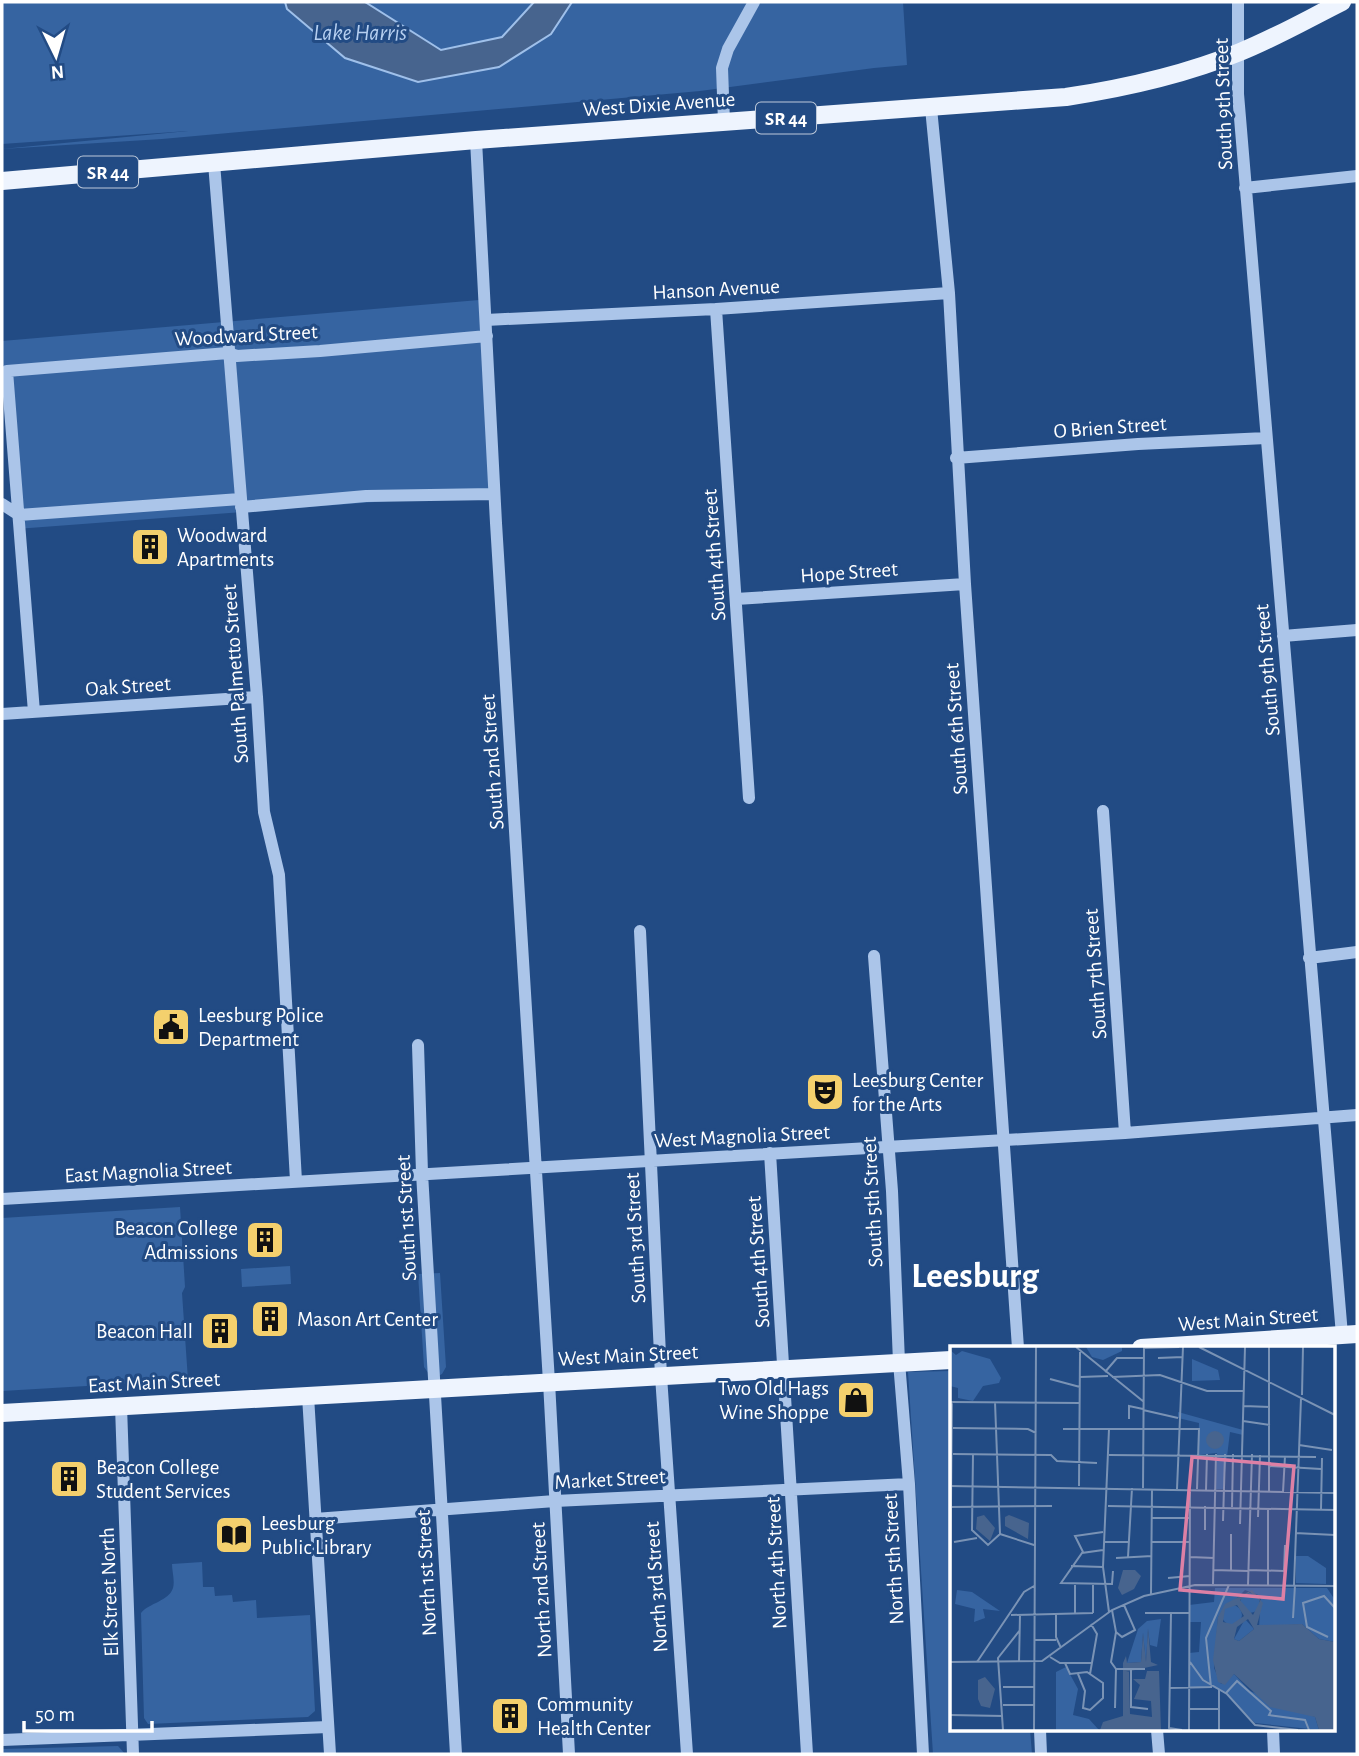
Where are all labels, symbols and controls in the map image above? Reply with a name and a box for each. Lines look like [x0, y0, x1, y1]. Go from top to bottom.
north arrow [21, 21, 91, 91]
water label: Lake Harris [313, 22, 407, 45]
street label: South 9th Street [1211, 37, 1236, 170]
text: N [50, 61, 65, 81]
street label: West Dixie Avenue [582, 89, 736, 120]
road number: SR 44 [756, 102, 816, 134]
road number: SR 44 [78, 156, 138, 188]
street label: Hanson Avenue [652, 276, 780, 303]
street label: Woodward Street [174, 321, 318, 350]
street label: O Brien Street [1053, 413, 1167, 442]
street label: South 4th Street [699, 488, 730, 622]
place label: Woodward Apartments [177, 525, 274, 570]
building icon: Woodward Apartments [129, 526, 171, 568]
street label: Hope Street [800, 559, 899, 586]
street label: South Palmetto Street [219, 583, 252, 764]
street label: South 9th Street [1251, 603, 1284, 737]
street label: South 6th Street [941, 662, 972, 796]
street label: Oak Street [85, 673, 172, 700]
street label: South 2nd Street [477, 693, 508, 830]
street label: South 7th Street [1080, 908, 1111, 1040]
place label: Leesburg Police Department [198, 1005, 324, 1050]
public building icon: Leesburg Police Department [150, 1006, 192, 1048]
place label: Leesburg Center for the Arts [852, 1070, 983, 1115]
theatre icon: Leesburg Center for the Arts [804, 1071, 846, 1113]
street label: West Magnolia Street [654, 1121, 831, 1152]
street label: South 5th Street [859, 1136, 886, 1268]
street label: South 1st Street [393, 1154, 420, 1282]
street label: East Magnolia Street [64, 1157, 233, 1186]
street label: South 3rd Street [622, 1172, 649, 1304]
street label: South 4th Street [743, 1195, 774, 1329]
place label: Beacon College Admissions [115, 1218, 238, 1263]
building icon: Beacon College Admissions [244, 1219, 286, 1261]
district label: Leesburg [911, 1259, 1039, 1294]
building icon: Mason Art Center [249, 1298, 291, 1340]
street label: West Main Street [1177, 1304, 1319, 1335]
place label: Mason Art Center [297, 1309, 438, 1330]
building icon: Beacon Hall [199, 1310, 241, 1352]
place label: Beacon Hall [96, 1321, 193, 1342]
street label: West Main Street [557, 1341, 699, 1370]
inset map [950, 1346, 1334, 1732]
street label: East Main Street [87, 1369, 221, 1396]
place label: Two Old Hags Wine Shoppe [718, 1378, 829, 1423]
shop icon: Two Old Hags Wine Shoppe [835, 1379, 877, 1421]
place label: Beacon College Student Services [96, 1457, 231, 1502]
building icon: Beacon College Student Services [48, 1458, 90, 1500]
street label: Market Street [554, 1466, 666, 1493]
street label: North 5th Street [880, 1493, 907, 1625]
street label: North 4th Street [763, 1496, 790, 1630]
street label: North 1st Street [413, 1509, 440, 1637]
place label: Leesburg Public Library [261, 1513, 371, 1558]
library icon: Leesburg Public Library [213, 1514, 255, 1556]
street label: North 2nd Street [527, 1521, 556, 1658]
street label: North 3rd Street [641, 1521, 672, 1653]
street label: Elk Street North [97, 1527, 122, 1657]
scale bar [24, 1690, 152, 1734]
place label: Community Health Center [537, 1694, 651, 1739]
building icon: Community Health Center [489, 1695, 531, 1737]
text: 50 m [35, 1704, 75, 1725]

